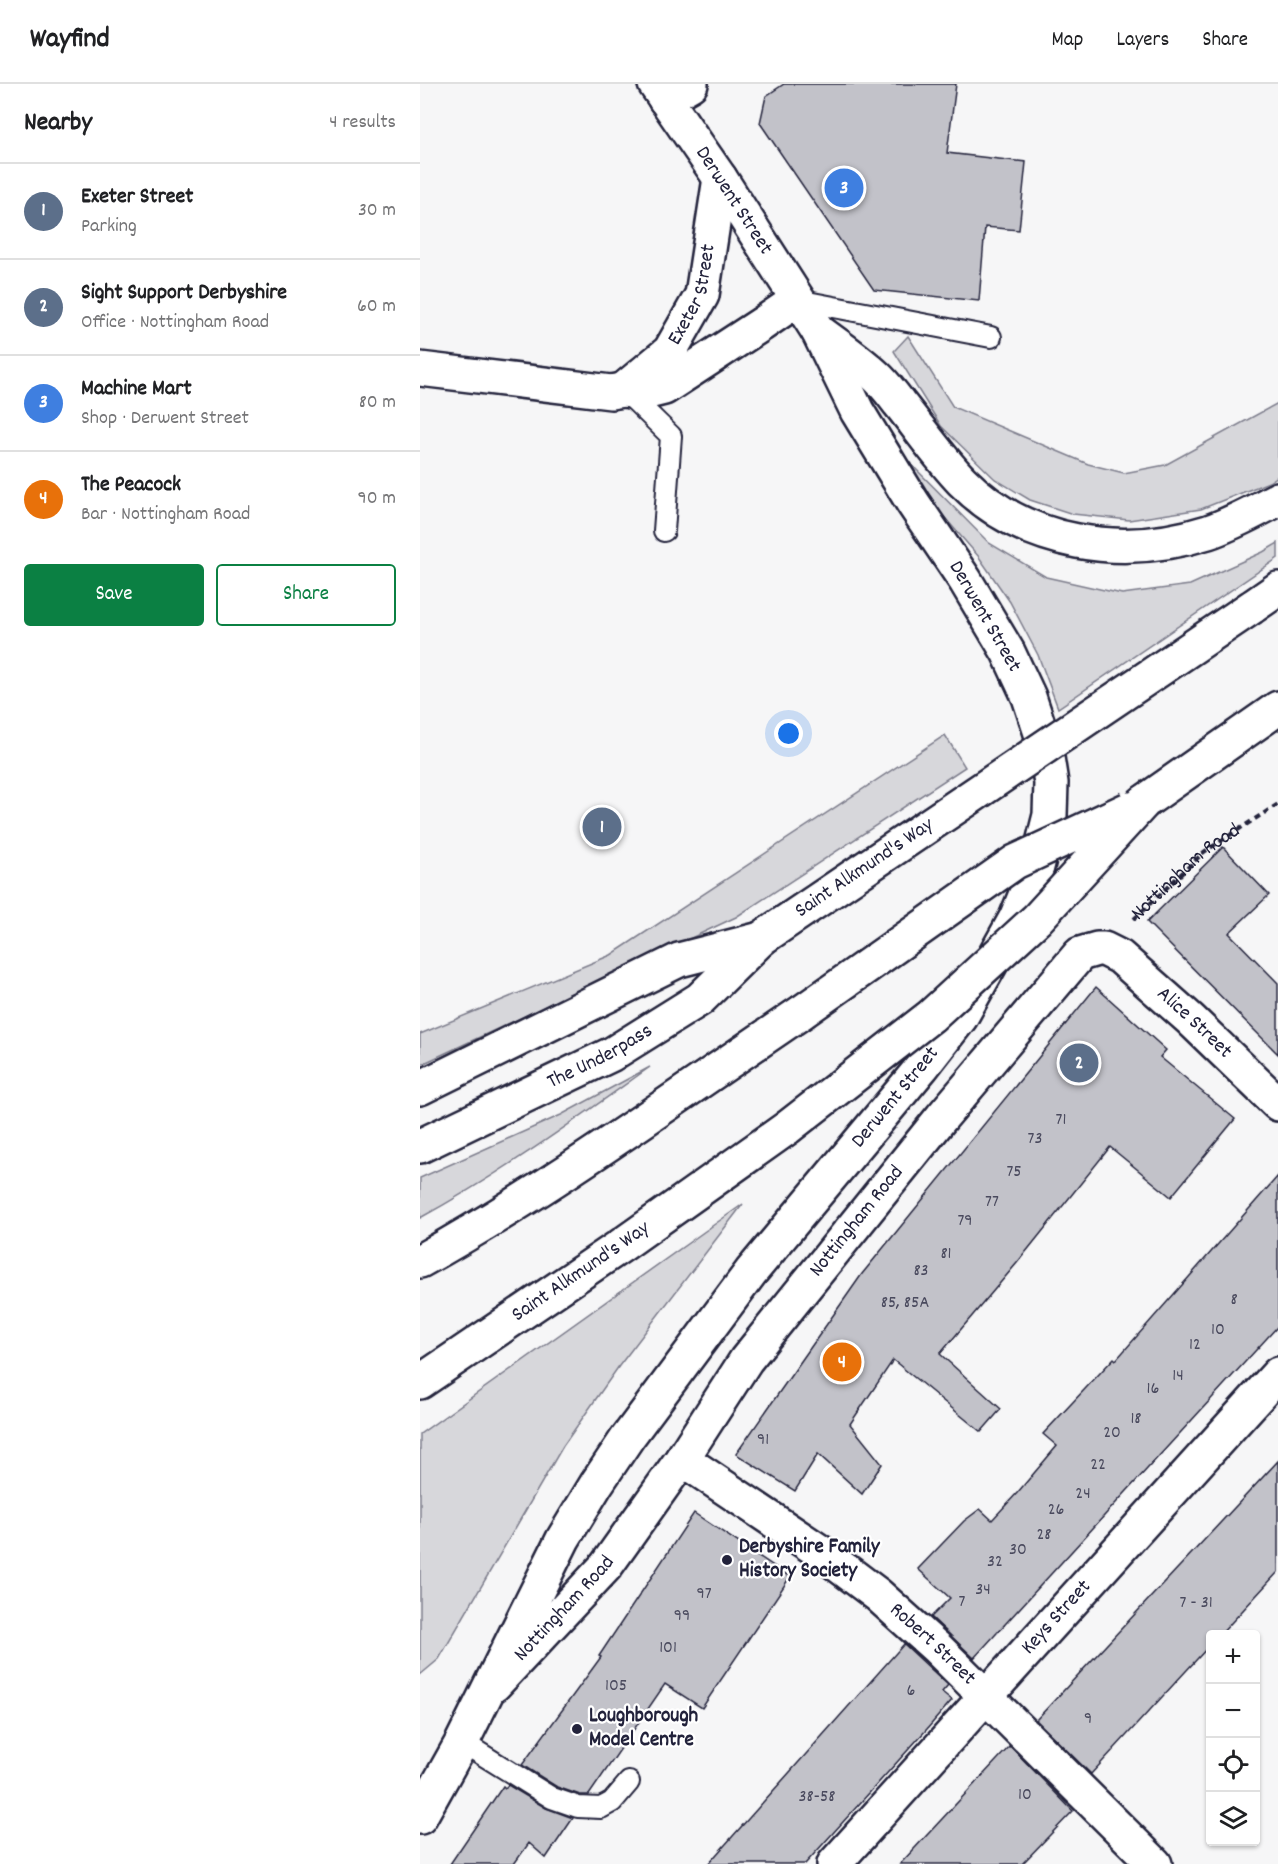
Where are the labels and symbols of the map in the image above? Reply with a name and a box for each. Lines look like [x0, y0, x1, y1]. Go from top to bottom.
street label: Derwent Street [687, 141, 779, 261]
pin: 3 [824, 166, 864, 210]
street label: Exeter Street [661, 242, 725, 351]
street label: Derwent Street [940, 556, 1028, 678]
your location [774, 719, 803, 748]
pin: 1 [582, 804, 621, 850]
street label: Saint Alkmund's Way [789, 811, 941, 926]
street label: Nottingham Road [1125, 817, 1247, 928]
street label: Alice Street [1149, 980, 1238, 1066]
street label: The Underpass [542, 1017, 659, 1098]
pin: 2 [1060, 1040, 1098, 1086]
street label: Derwent Street [845, 1041, 947, 1155]
house number: 71 [1056, 1108, 1066, 1133]
house number: 73 [1028, 1127, 1042, 1152]
street label: Nottingham Road [803, 1160, 912, 1284]
house number: 75 [1006, 1160, 1022, 1185]
house number: 77 [985, 1190, 999, 1215]
house number: 79 [957, 1209, 973, 1234]
street label: Saint Alkmund's Way [506, 1214, 657, 1330]
house number: 81 [940, 1242, 952, 1267]
house number: 83 [913, 1259, 929, 1284]
house number: 8 [1230, 1288, 1238, 1313]
house number: 85, 85A [881, 1291, 929, 1316]
house number: 10 [1211, 1318, 1225, 1343]
house number: 12 [1189, 1333, 1201, 1358]
pin: 4 [822, 1340, 862, 1384]
house number: 14 [1172, 1364, 1184, 1389]
house number: 16 [1147, 1377, 1159, 1402]
house number: 18 [1130, 1407, 1142, 1432]
house number: 20 [1103, 1421, 1121, 1446]
house number: 91 [757, 1428, 769, 1453]
house number: 22 [1090, 1453, 1106, 1478]
house number: 24 [1075, 1482, 1091, 1507]
house number: 26 [1048, 1498, 1064, 1523]
house number: 28 [1036, 1523, 1052, 1548]
place label: Derbyshire Family History Society [739, 1533, 881, 1587]
house number: 30 [1009, 1538, 1027, 1563]
street label: Nottingham Road [508, 1550, 623, 1669]
house number: 32 [987, 1550, 1003, 1575]
marker: Derbyshire Family History Society [720, 1553, 734, 1567]
street label: Keys Street [1015, 1574, 1099, 1662]
house number: 34 [975, 1578, 991, 1603]
house number: 97 [696, 1582, 712, 1607]
house number: 7 [959, 1590, 966, 1615]
house number: 7 - 31 [1179, 1591, 1213, 1616]
street label: Robert Street [882, 1596, 982, 1693]
house number: 99 [674, 1604, 690, 1629]
house number: 101 [659, 1636, 677, 1661]
house number: 105 [605, 1674, 627, 1699]
house number: 6 [907, 1679, 915, 1704]
place label: Loughborough Model Centre [589, 1702, 699, 1756]
house number: 9 [1084, 1707, 1092, 1732]
marker: Loughborough Model Centre [570, 1722, 584, 1736]
house number: 10 [1018, 1783, 1032, 1808]
house number: 38-58 [799, 1785, 835, 1810]

